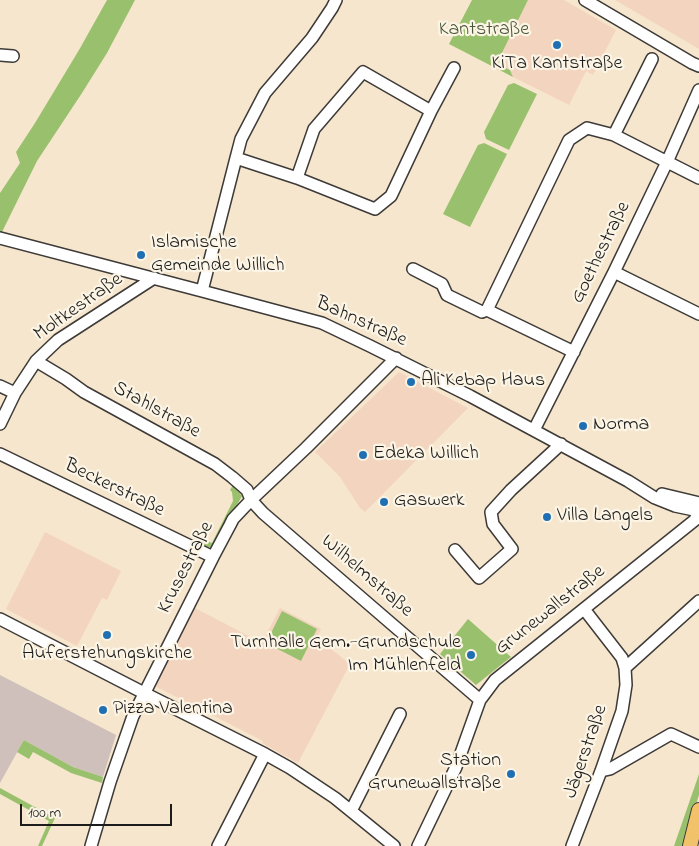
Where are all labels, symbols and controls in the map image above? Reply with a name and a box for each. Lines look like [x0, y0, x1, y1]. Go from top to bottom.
park label: Kantstraße [439, 19, 529, 43]
marker: KiTa Kantstraße [551, 39, 563, 51]
place label: KiTa Kantstraße [492, 53, 622, 77]
street label: Goethestraße [567, 198, 637, 308]
place label: Islamische Gemeinde Willich [151, 232, 284, 279]
marker: Islamische Gemeinde Willich [135, 249, 147, 261]
street label: Moltkestraße [30, 269, 128, 347]
street label: Bahnstraße [312, 292, 410, 354]
place label: Ali Kebap Haus [421, 370, 545, 394]
marker: Ali Kebap Haus [405, 376, 417, 388]
street label: Stahlstraße [108, 377, 204, 445]
place label: Norma [593, 414, 649, 438]
marker: Norma [577, 420, 589, 432]
place label: Edeka Willich [373, 443, 479, 467]
marker: Edeka Willich [357, 449, 369, 461]
street label: Beckerstraße [60, 454, 168, 524]
place label: Gaswerk [394, 490, 465, 514]
marker: Gaswerk [378, 496, 390, 508]
place label: Villa Langels [557, 505, 653, 529]
marker: Villa Langels [541, 511, 553, 523]
street label: Krusestraße [154, 518, 220, 618]
street label: Wilhelmstraße [315, 531, 417, 623]
street label: Grunewallstraße [491, 561, 611, 661]
marker: Auferstehungskirche [101, 629, 113, 641]
place label: Turnhalle Gem.-Grundschule Im Mühlenfeld [230, 632, 461, 679]
place label: Auferstehungskirche [22, 643, 192, 667]
marker: Turnhalle Gem.-Grundschule Im Mühlenfeld [465, 649, 477, 661]
place label: Pizza Valentina [113, 698, 233, 722]
street label: Jägerstraße [560, 702, 614, 802]
marker: Pizza Valentina [97, 704, 109, 716]
place label: Station Grunewallstraße [368, 750, 501, 797]
marker: Station Grunewallstraße [505, 768, 517, 780]
scale bar [22, 794, 175, 826]
text: 100 m [28, 802, 61, 824]

